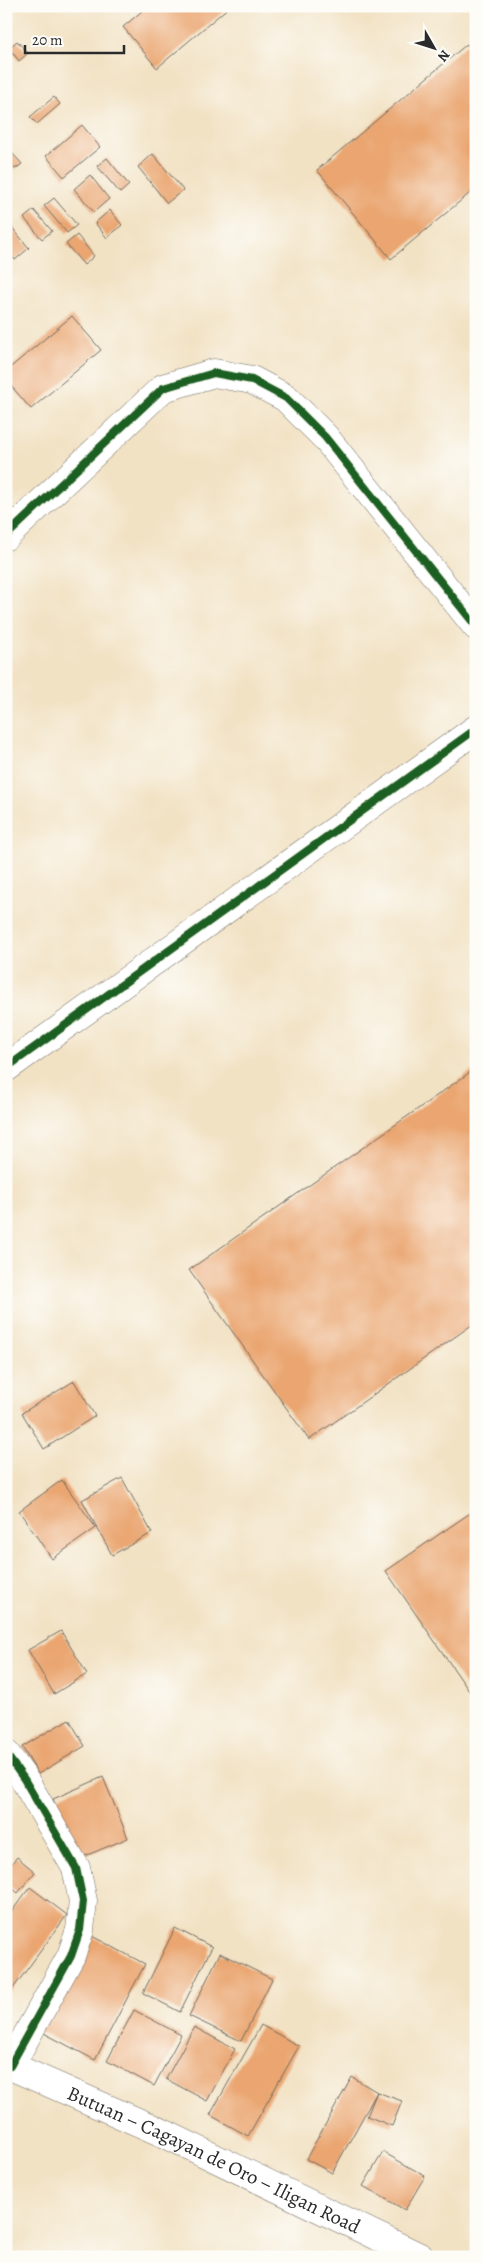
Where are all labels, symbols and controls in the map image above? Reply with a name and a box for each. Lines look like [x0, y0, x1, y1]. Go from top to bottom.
scale bar [25, 22, 124, 54]
north arrow [410, 22, 460, 72]
text: 20 m [32, 30, 63, 50]
text: N [433, 46, 454, 66]
street label: Butuan – Cagayan de Oro – Iligan Road [63, 2079, 365, 2240]

